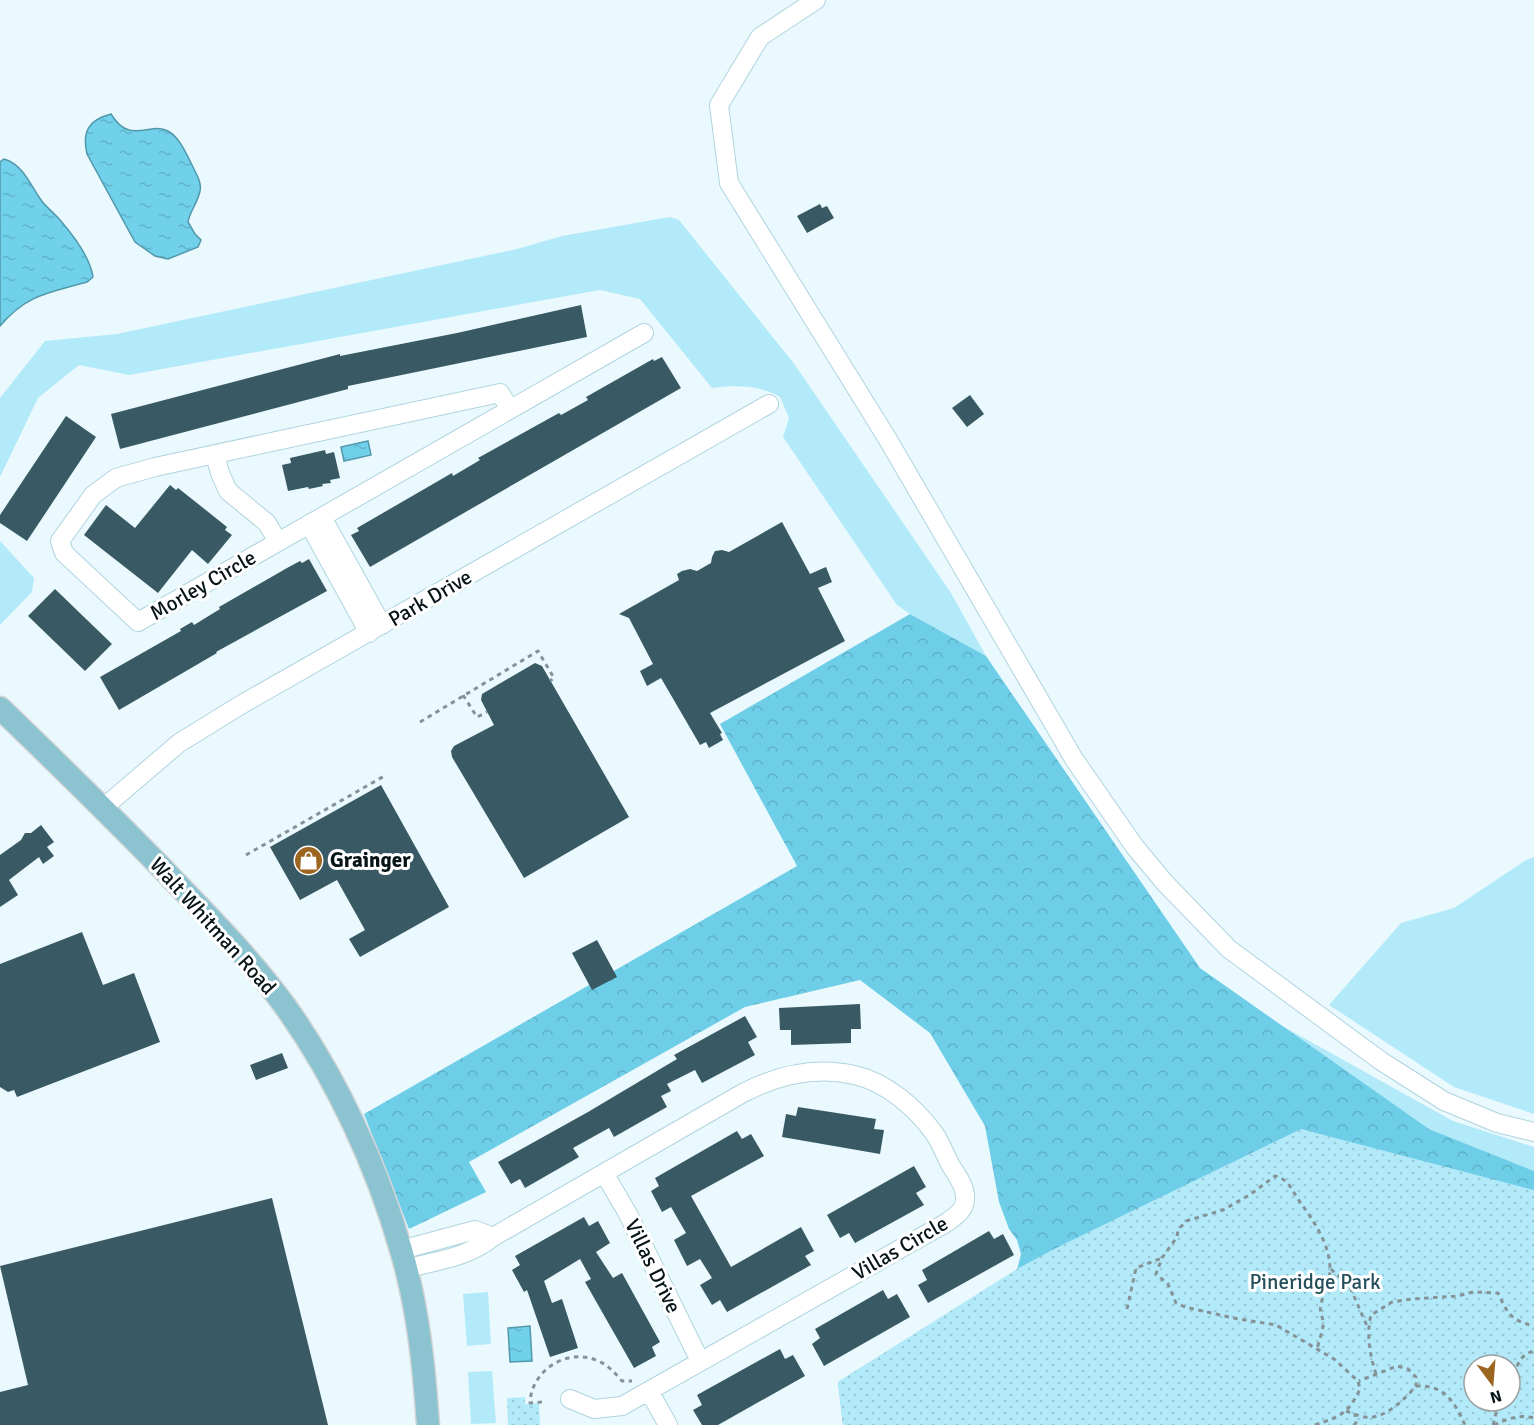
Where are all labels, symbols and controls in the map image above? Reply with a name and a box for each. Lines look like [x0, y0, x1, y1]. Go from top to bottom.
street label: Morley Circle [145, 544, 261, 626]
street label: Park Drive [384, 564, 476, 632]
shop icon: Grainger [293, 844, 325, 876]
place label: Grainger [330, 847, 411, 873]
street label: Walt Whitman Road [144, 852, 282, 1000]
street label: Villas Circle [847, 1210, 953, 1286]
street label: Villas Drive [619, 1215, 687, 1317]
park label: Pineridge Park [1249, 1269, 1381, 1295]
north arrow [1462, 1353, 1522, 1413]
text: N [1488, 1385, 1504, 1408]

